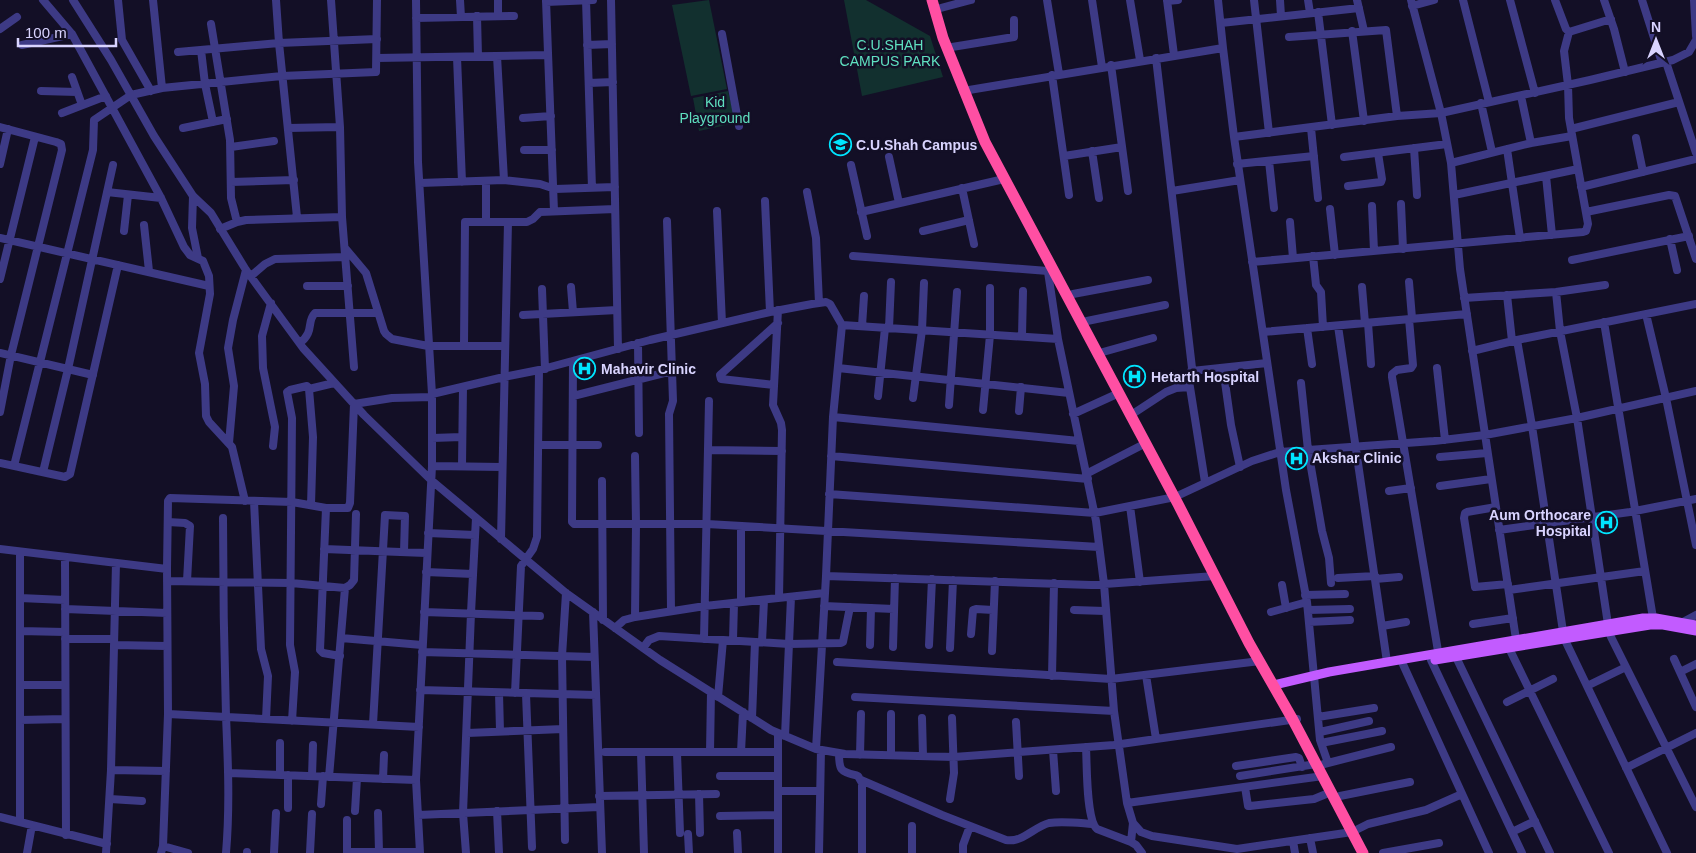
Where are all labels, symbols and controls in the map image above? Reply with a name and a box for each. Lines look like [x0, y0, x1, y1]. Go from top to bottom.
scale bar [18, 15, 115, 47]
north arrow [1631, 15, 1681, 65]
text: N [1651, 19, 1661, 35]
text: 100 m [25, 24, 67, 41]
park label: C.U.SHAH CAMPUS PARK [840, 37, 941, 69]
park label: Kid Playground [680, 94, 750, 126]
school or university icon: C.U.Shah Campus [828, 133, 852, 157]
place label: C.U.Shah Campus [856, 137, 978, 153]
hospital icon: Mahavir Clinic [573, 357, 597, 381]
place label: Mahavir Clinic [601, 361, 696, 377]
hospital icon: Hetarth Hospital [1123, 365, 1147, 389]
place label: Hetarth Hospital [1151, 369, 1259, 385]
hospital icon: Akshar Clinic [1284, 446, 1308, 470]
place label: Akshar Clinic [1312, 450, 1402, 466]
place label: Aum Orthocare Hospital [1489, 507, 1591, 539]
hospital icon: Aum Orthocare Hospital [1595, 511, 1619, 535]

